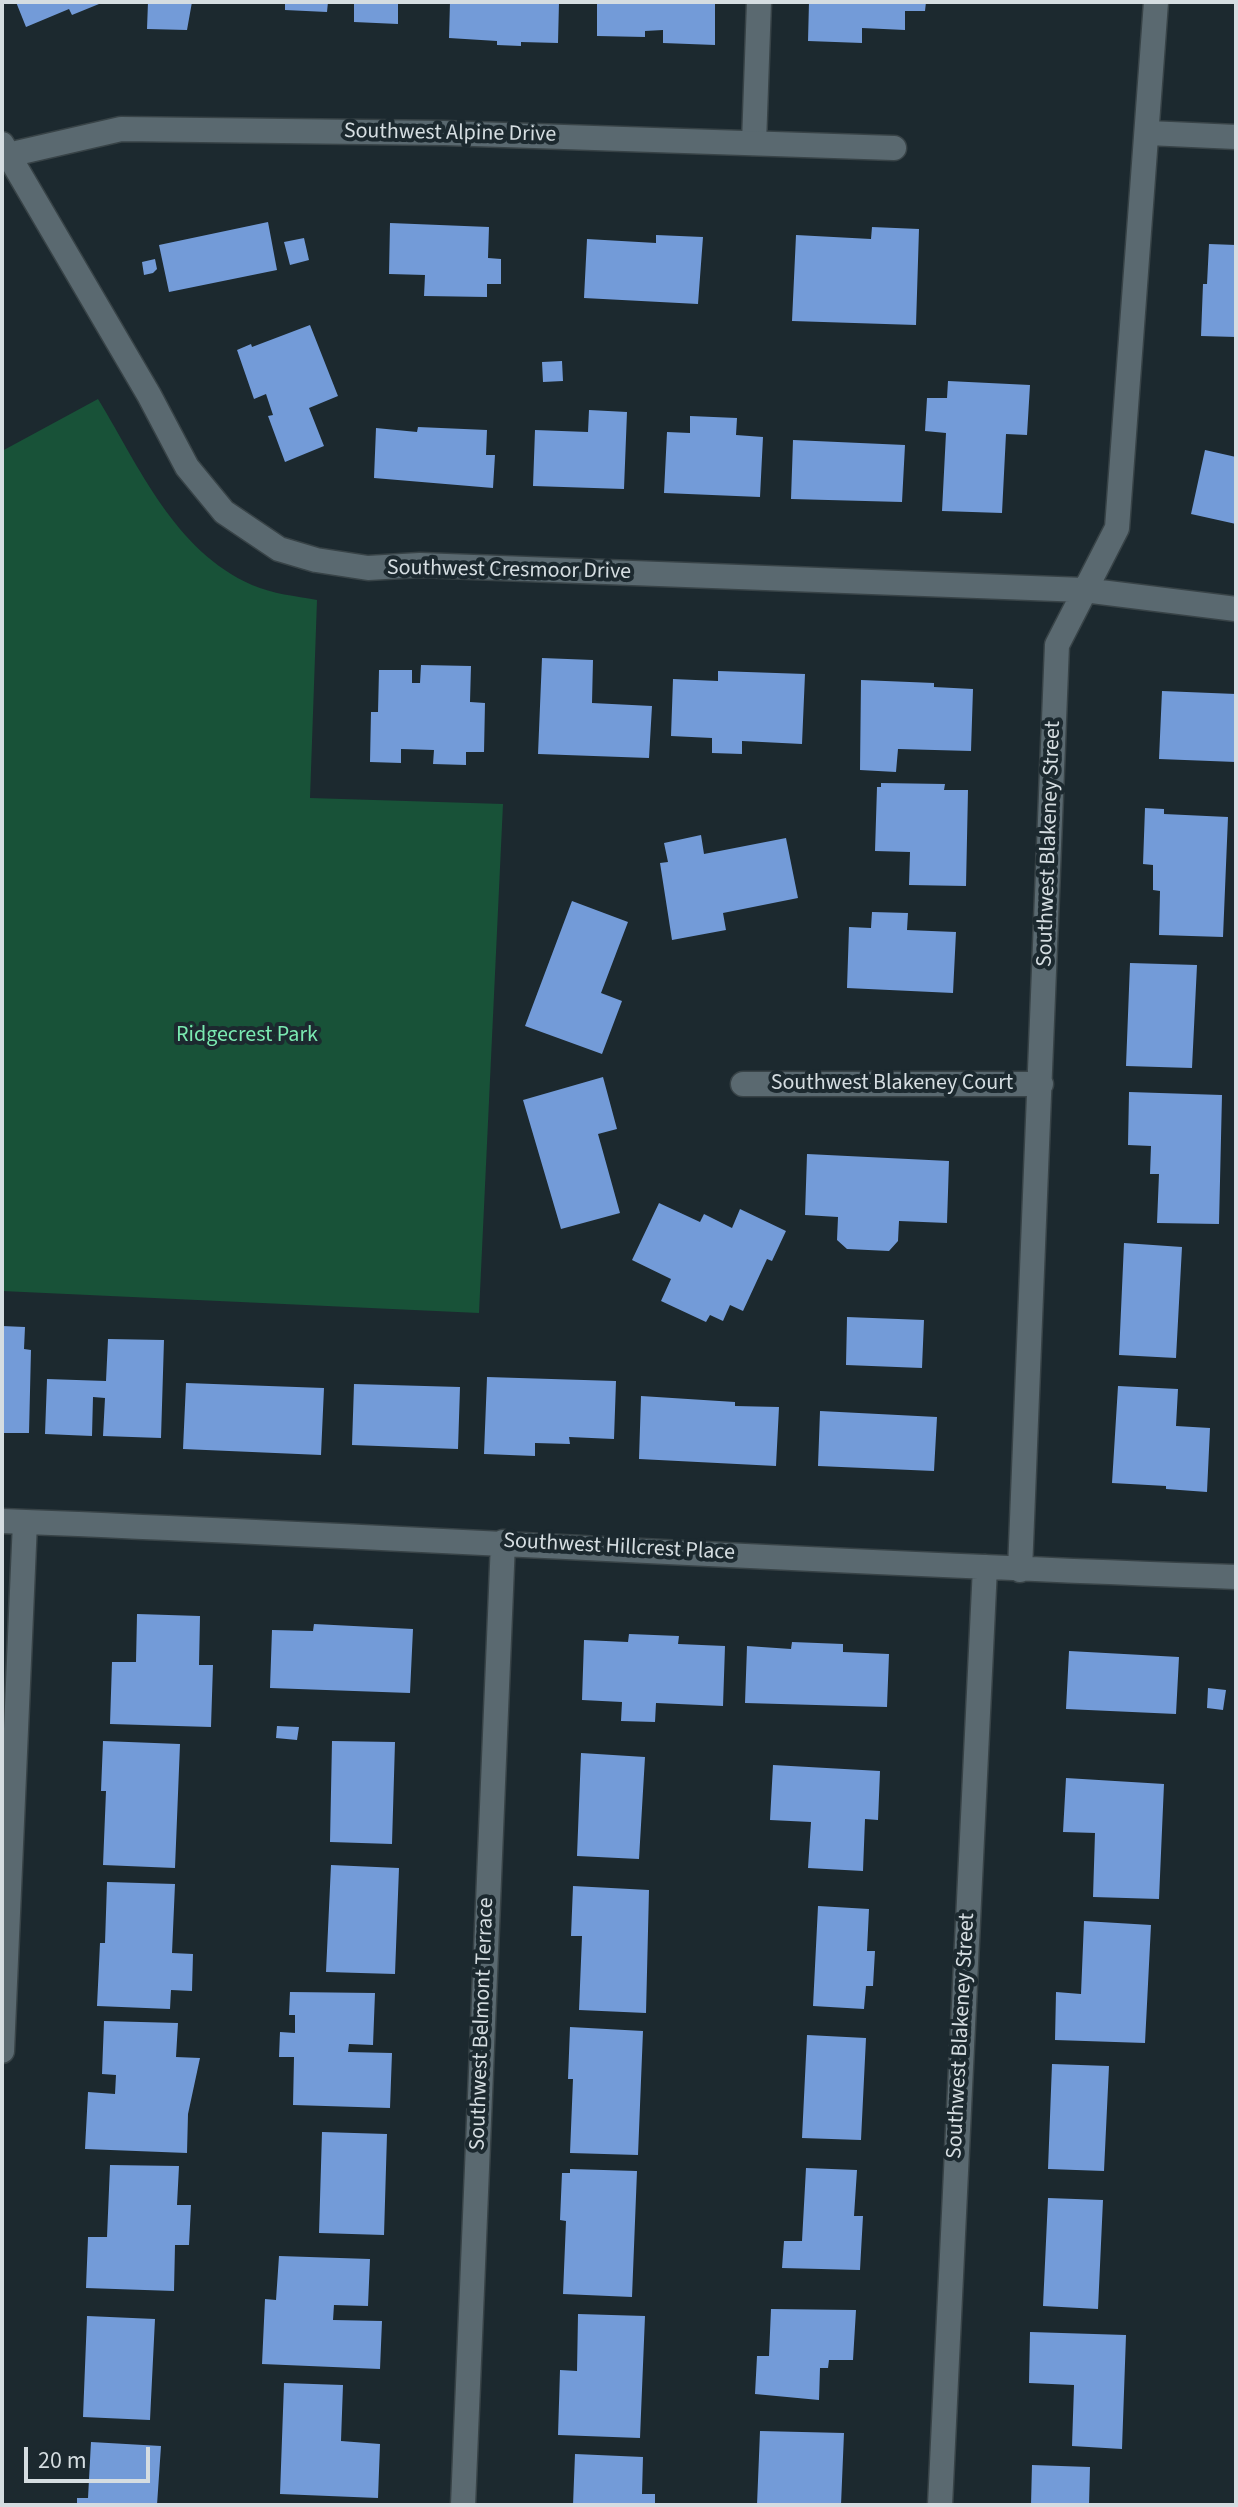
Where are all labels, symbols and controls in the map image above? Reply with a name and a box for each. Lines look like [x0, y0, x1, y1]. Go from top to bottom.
street label: Southwest Alpine Drive [344, 119, 556, 149]
street label: Southwest Cresmoor Drive [387, 556, 631, 586]
street label: Southwest Blakeney Street [1033, 721, 1067, 967]
park label: Ridgecrest Park [176, 1023, 318, 1049]
street label: Southwest Blakeney Court [771, 1071, 1013, 1097]
street label: Southwest Hillcrest Place [503, 1529, 735, 1567]
street label: Southwest Belmont Terrace [465, 1897, 501, 2151]
street label: Southwest Blakeney Street [942, 1912, 982, 2160]
scale bar [28, 2431, 154, 2481]
text: 20 m [38, 2443, 87, 2478]

